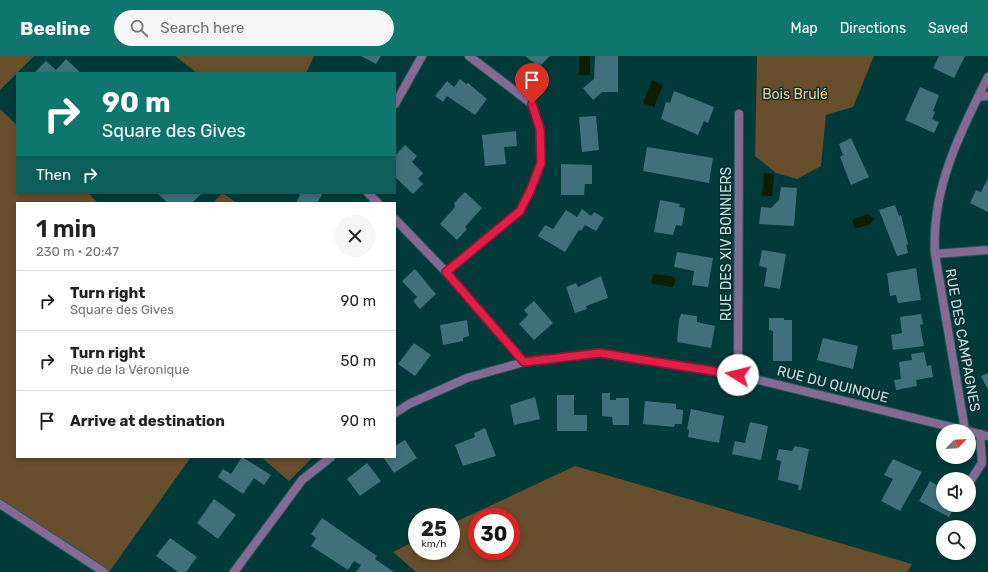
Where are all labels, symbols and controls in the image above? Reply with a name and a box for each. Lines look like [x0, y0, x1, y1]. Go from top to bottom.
search box [114, 10, 394, 46]
text: Beeline [20, 17, 90, 40]
icon: search [128, 17, 150, 39]
text: Search here [160, 19, 244, 37]
text: Map [791, 20, 818, 37]
text: Directions [840, 20, 906, 37]
text: Saved [928, 20, 968, 37]
pin [515, 63, 549, 104]
icon: arrive [521, 69, 543, 91]
text: 90 m [102, 86, 171, 119]
park label: Bois Brulé [762, 86, 828, 103]
icon: right [36, 88, 88, 140]
text: Square des Gives [102, 120, 246, 142]
icon: right [79, 164, 101, 186]
text: Then [36, 166, 71, 184]
street label: RUE DES XIV BONNIERS [718, 166, 735, 321]
text: 1 min [36, 215, 96, 243]
button: close [334, 215, 376, 257]
text: 230 m · 20:47 [36, 244, 119, 259]
street label: RUE DES CAMPAGNES [942, 267, 984, 413]
text: Turn right [70, 284, 145, 302]
icon: right [36, 290, 58, 312]
text: 90 m [341, 292, 376, 310]
text: Square des Gives [70, 302, 174, 317]
text: Turn right [70, 344, 145, 362]
icon: right [36, 350, 58, 372]
text: 50 m [341, 352, 376, 370]
position arrow [717, 354, 759, 396]
text: Rue de la Véronique [70, 362, 189, 377]
street label: RUE DU QUINQUE [775, 362, 890, 407]
icon: arrive [36, 410, 58, 432]
text: Arrive at destination [70, 412, 225, 430]
text: 90 m [341, 412, 376, 430]
north arrow [936, 424, 976, 464]
map controls [936, 424, 976, 560]
button: sound [936, 472, 976, 512]
speed limit sign: 30 [468, 508, 520, 560]
text: 25 [421, 517, 447, 541]
button: search [936, 520, 976, 560]
text: km/h [422, 538, 446, 550]

